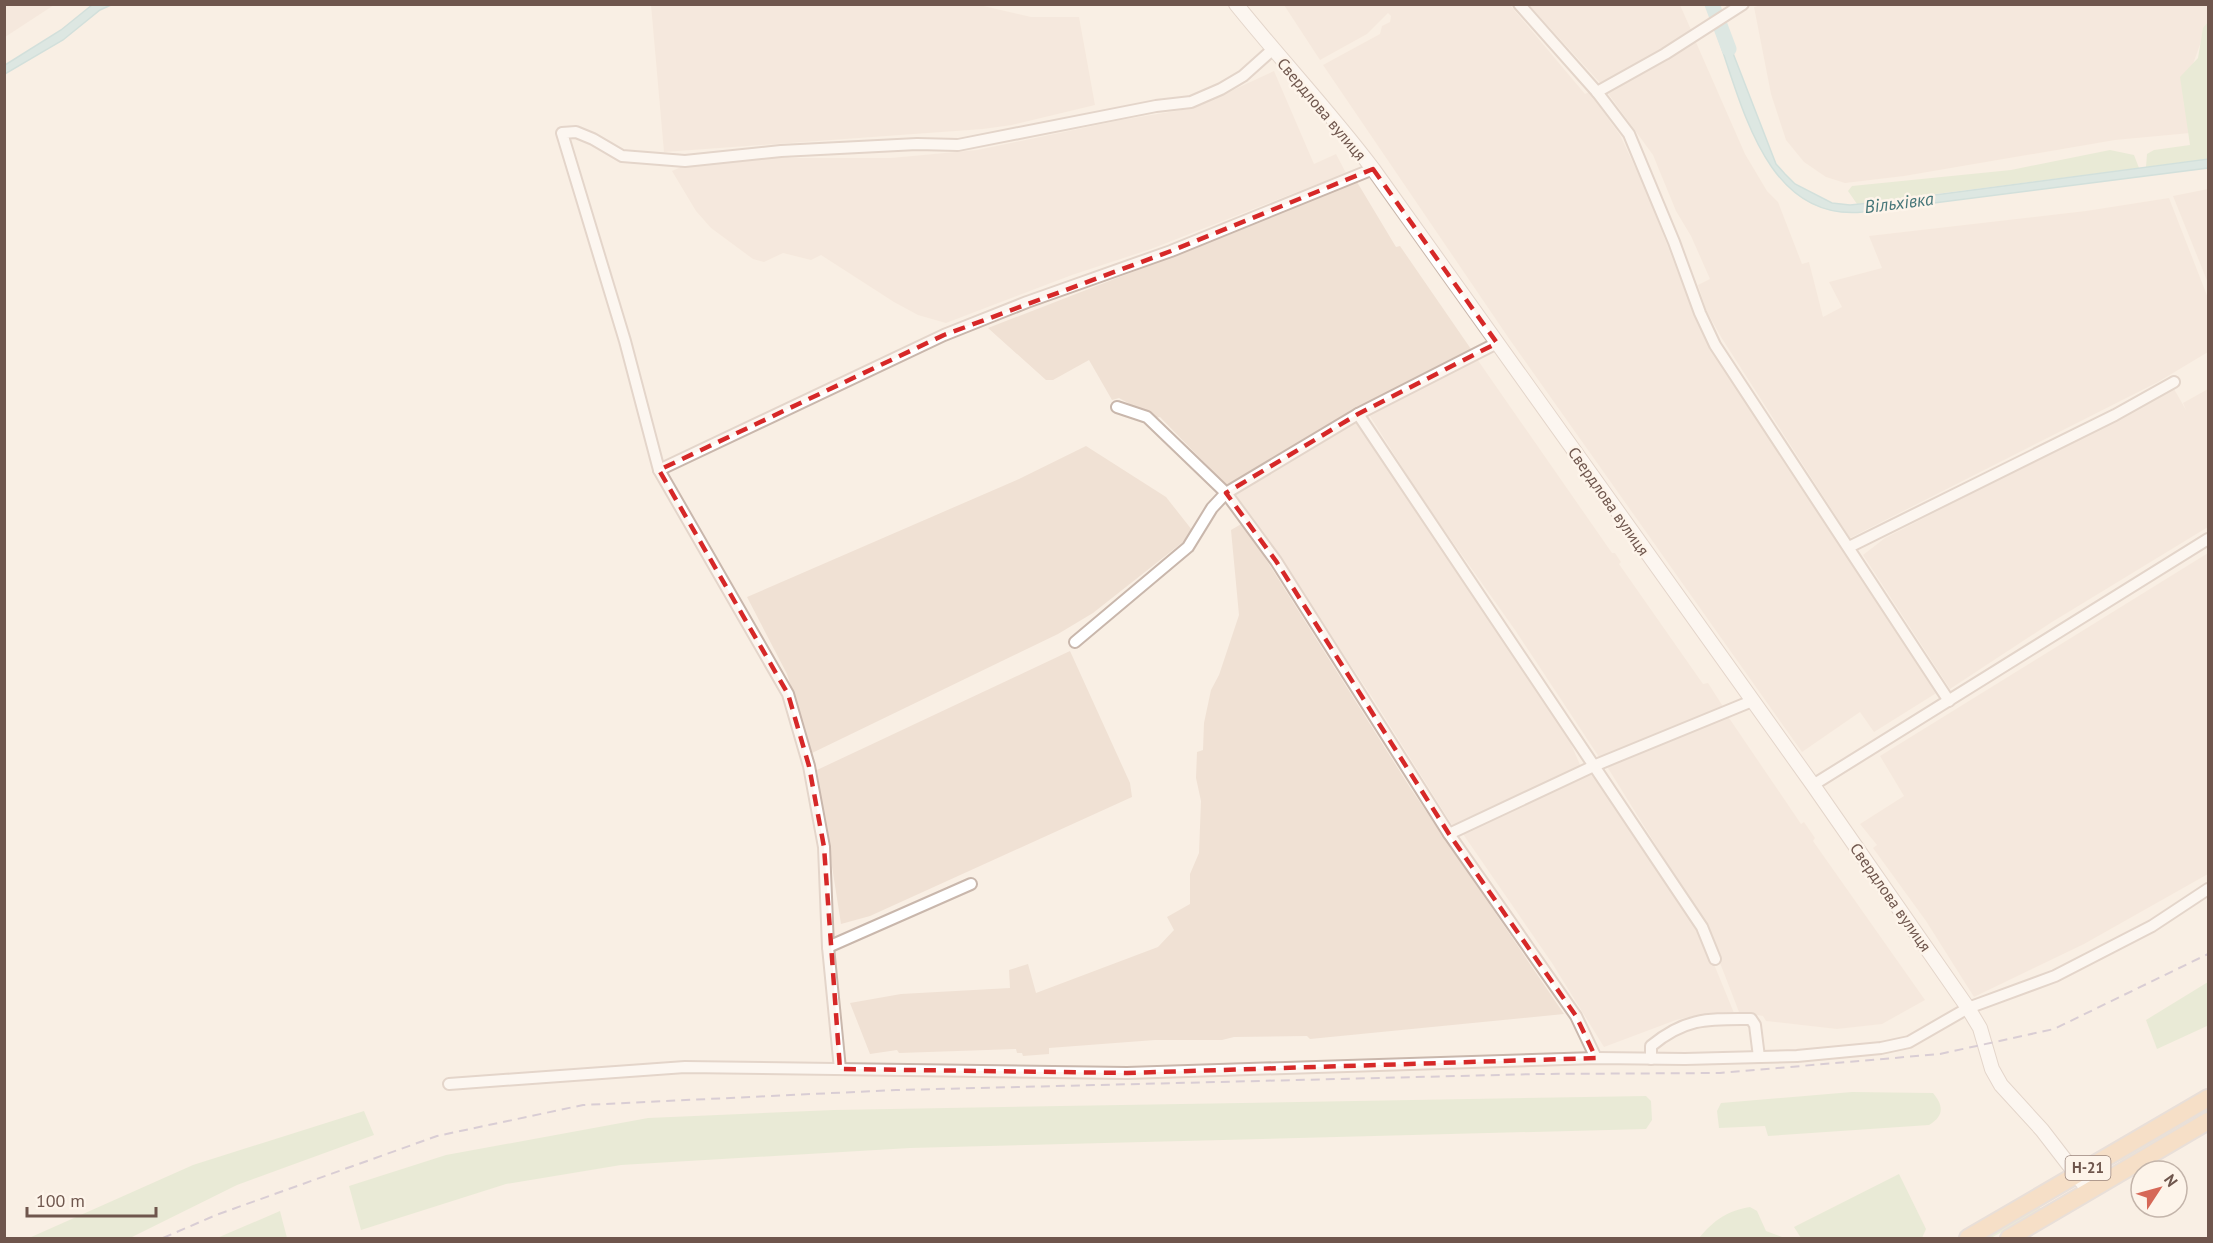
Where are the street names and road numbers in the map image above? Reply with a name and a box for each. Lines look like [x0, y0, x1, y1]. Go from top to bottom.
street label: Свердлова вулиця [1273, 53, 1371, 165]
street label: Свердлова вулиця [1564, 443, 1654, 559]
street label: Свердлова вулиця [1846, 839, 1936, 955]
road number: Н-21 [2066, 1156, 2110, 1180]

